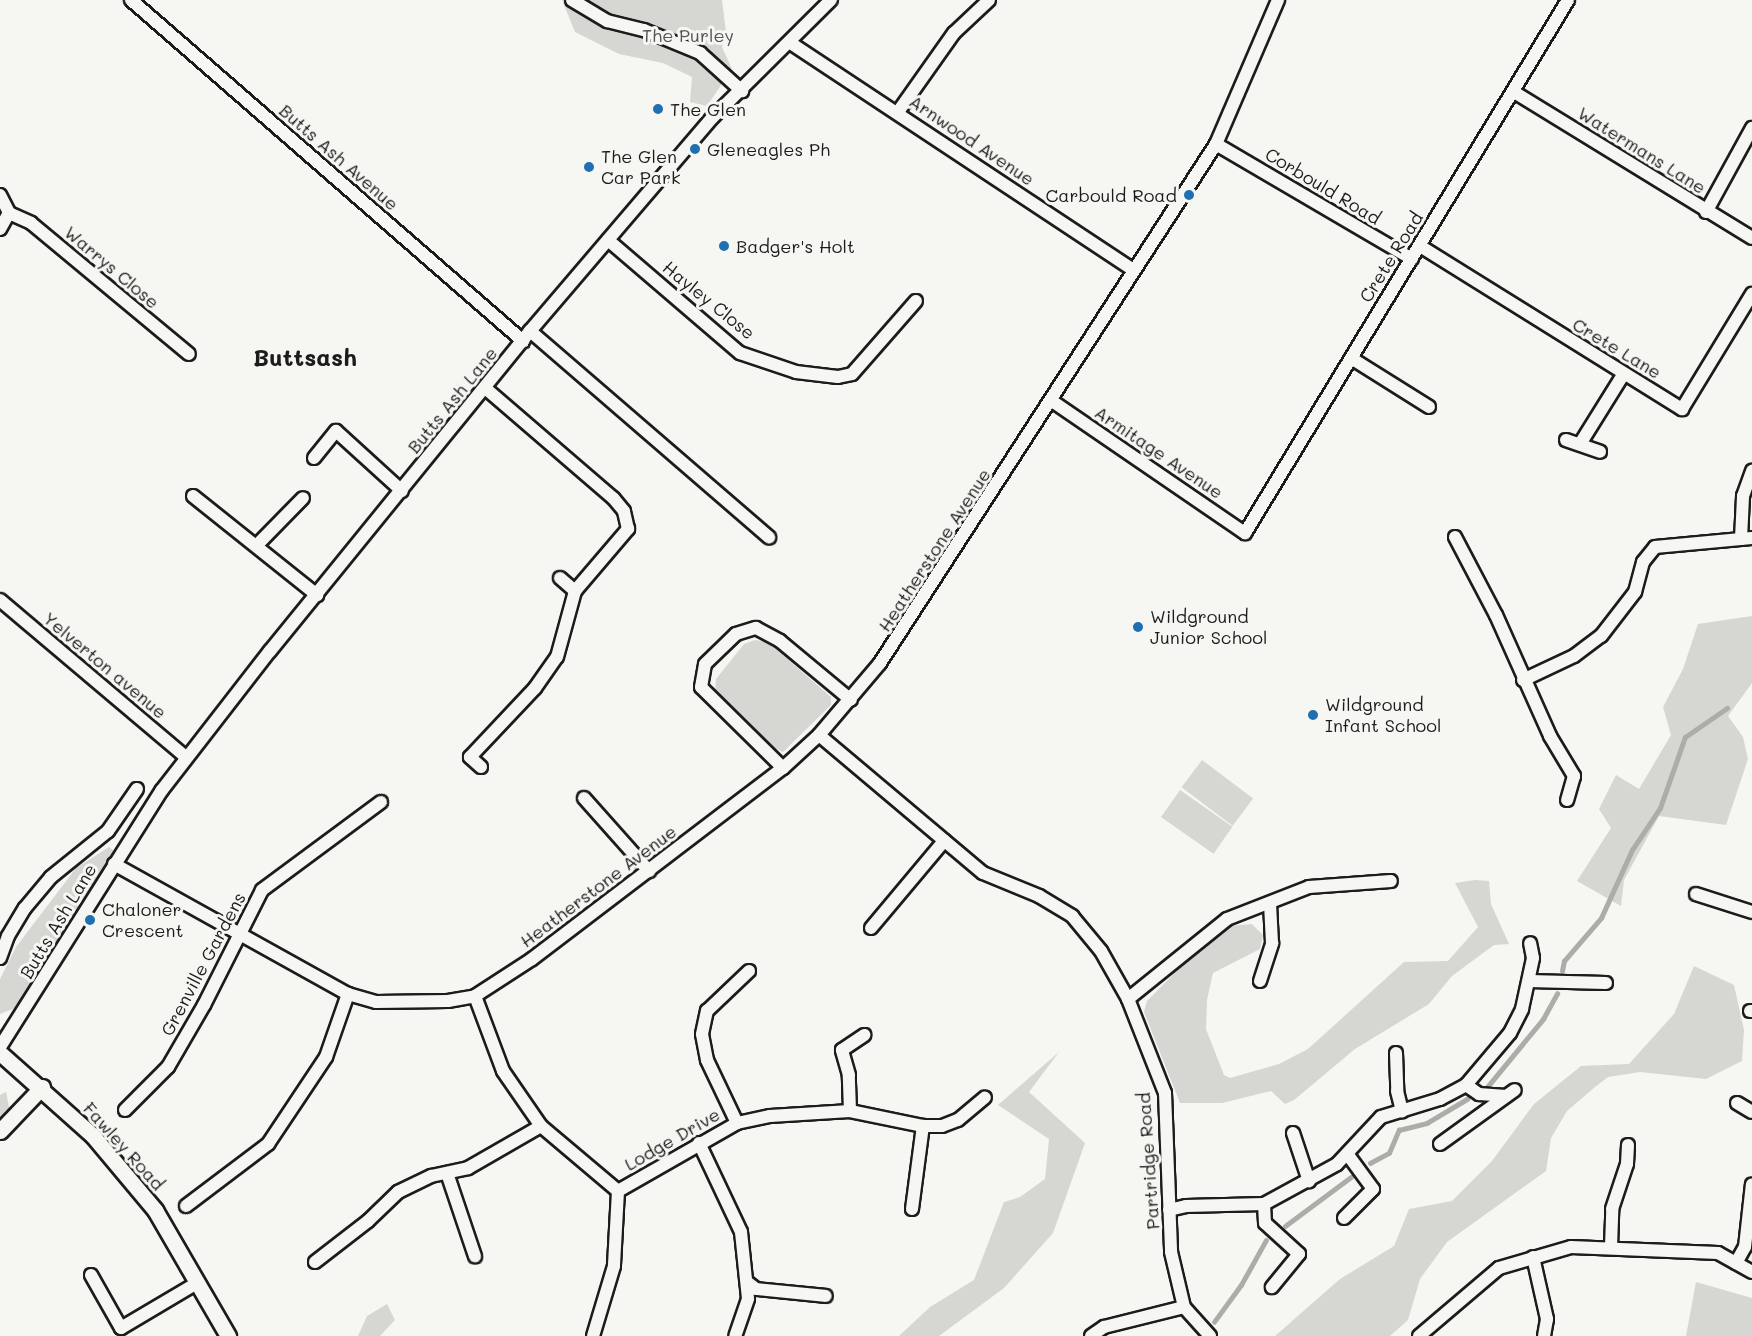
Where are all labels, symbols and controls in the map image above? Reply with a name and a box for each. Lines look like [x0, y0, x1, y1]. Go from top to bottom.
park label: The Purley [642, 24, 734, 46]
street label: Arnwood Avenue [905, 90, 1039, 190]
place label: The Glen [670, 98, 746, 120]
street label: Butts Ash Avenue [275, 99, 403, 215]
marker: The Glen [651, 102, 665, 116]
street label: Watermans Lane [1574, 102, 1710, 198]
place label: Gleneagles Ph [707, 138, 830, 160]
marker: Gleneagles Ph [688, 142, 702, 156]
street label: Corbould Road [1261, 143, 1385, 229]
place label: The Glen Car Park [601, 146, 681, 188]
marker: The Glen Car Park [582, 160, 596, 174]
place label: Carbould Road [1045, 184, 1177, 206]
marker: Carbould Road [1182, 188, 1196, 202]
street label: Crete Road [1355, 208, 1427, 306]
street label: Warrys Close [60, 221, 164, 313]
place label: Badger's Holt [736, 235, 855, 257]
marker: Badger's Holt [717, 239, 731, 253]
street label: Hayley Close [659, 256, 759, 344]
street label: Crete Lane [1569, 313, 1665, 383]
district label: Buttsash [253, 343, 357, 371]
street label: Butts Ash Lane [403, 343, 501, 457]
street label: Armitage Avenue [1091, 401, 1227, 503]
street label: Heatherstone Avenue [873, 464, 995, 636]
place label: Wildground Junior School [1150, 606, 1267, 648]
street label: Yelverton avenue [39, 607, 171, 723]
marker: Wildground Junior School [1131, 620, 1145, 634]
place label: Wildground Infant School [1325, 694, 1441, 736]
marker: Wildground Infant School [1306, 708, 1320, 722]
street label: Heatherstone Avenue [516, 820, 680, 952]
street label: Butts Ash Lane [15, 860, 101, 982]
street label: Grenville Gardens [156, 889, 250, 1039]
place label: Chaloner Crescent [102, 899, 183, 942]
marker: Chaloner Crescent [83, 913, 97, 927]
street label: Partridge Road [1132, 1092, 1164, 1230]
street label: Fawley Road [79, 1098, 169, 1194]
street label: Lodge Drive [620, 1103, 724, 1175]

